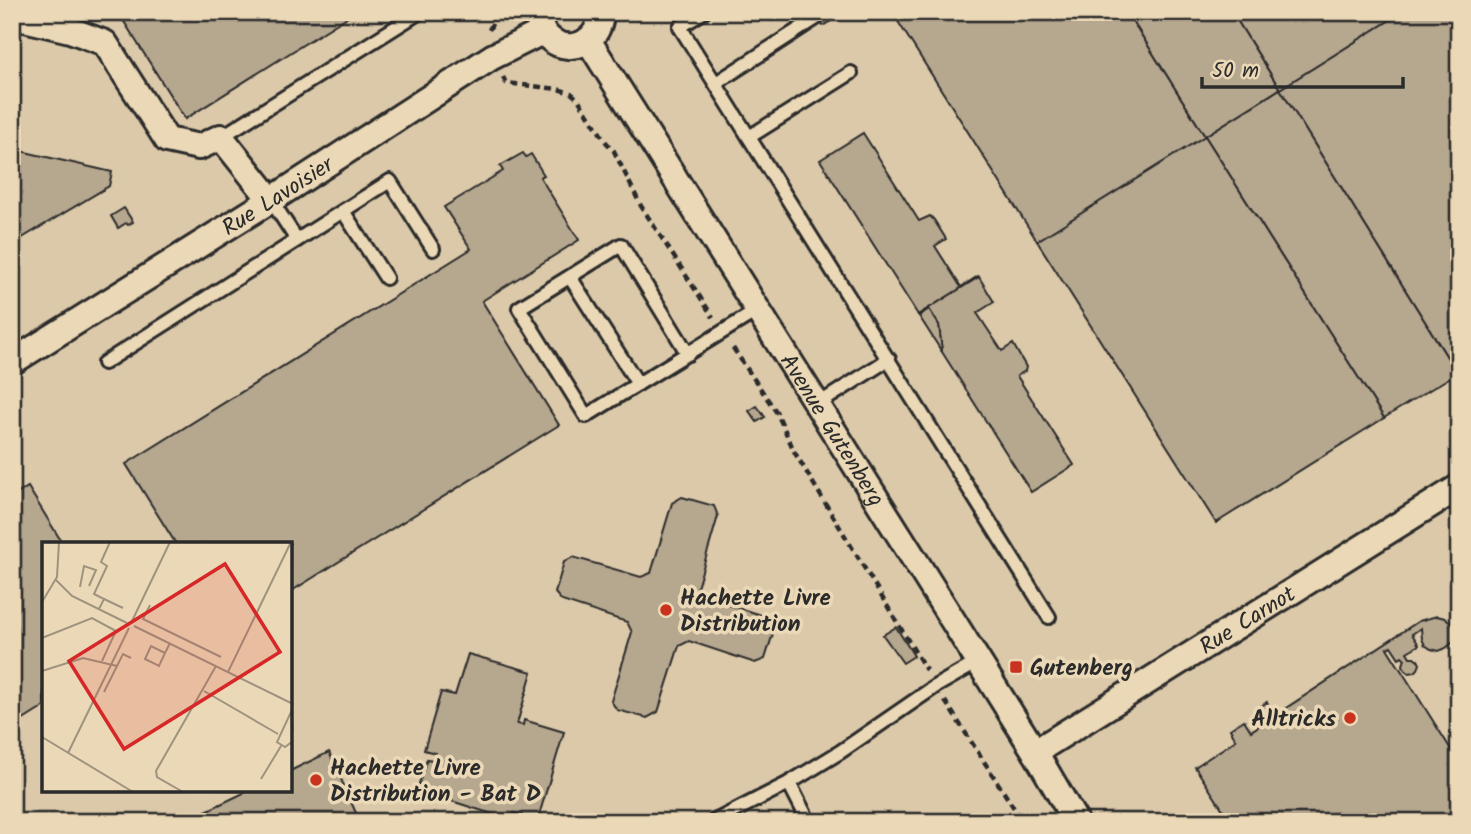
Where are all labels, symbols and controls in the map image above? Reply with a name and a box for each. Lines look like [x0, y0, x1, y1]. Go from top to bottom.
scale bar [1202, 46, 1403, 90]
text: 50 m [1212, 55, 1259, 88]
street label: Rue Lavoisier [215, 147, 342, 246]
street label: Avenue Gutenberg [769, 347, 893, 514]
inset map [42, 542, 292, 792]
street label: Rue Carnot [1193, 577, 1304, 665]
place label: Hachette Livre Distribution [680, 581, 831, 643]
marker: Hachette Livre Distribution [658, 602, 674, 618]
place label: Gutenberg [1030, 651, 1133, 687]
marker: Gutenberg [1008, 659, 1024, 675]
place label: Alltricks [1251, 702, 1336, 738]
marker: Alltricks [1342, 710, 1358, 726]
place label: Hachette Livre Distribution - Bat D [330, 751, 541, 813]
marker: Hachette Livre Distribution - Bat D [308, 772, 324, 788]

